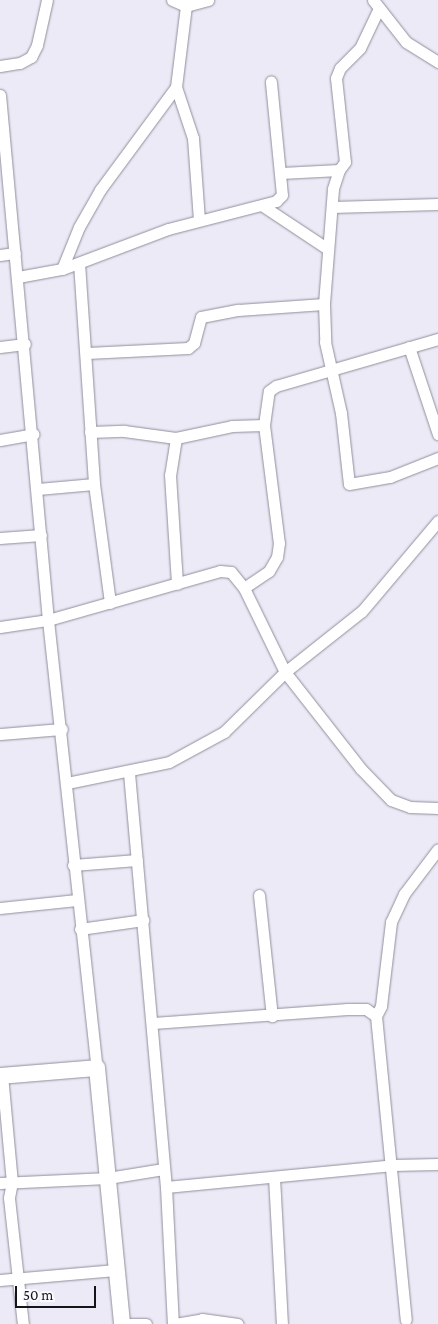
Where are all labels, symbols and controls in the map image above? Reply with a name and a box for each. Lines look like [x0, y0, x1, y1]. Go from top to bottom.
scale bar [18, 1276, 99, 1308]
text: 50 m [23, 1287, 53, 1303]

